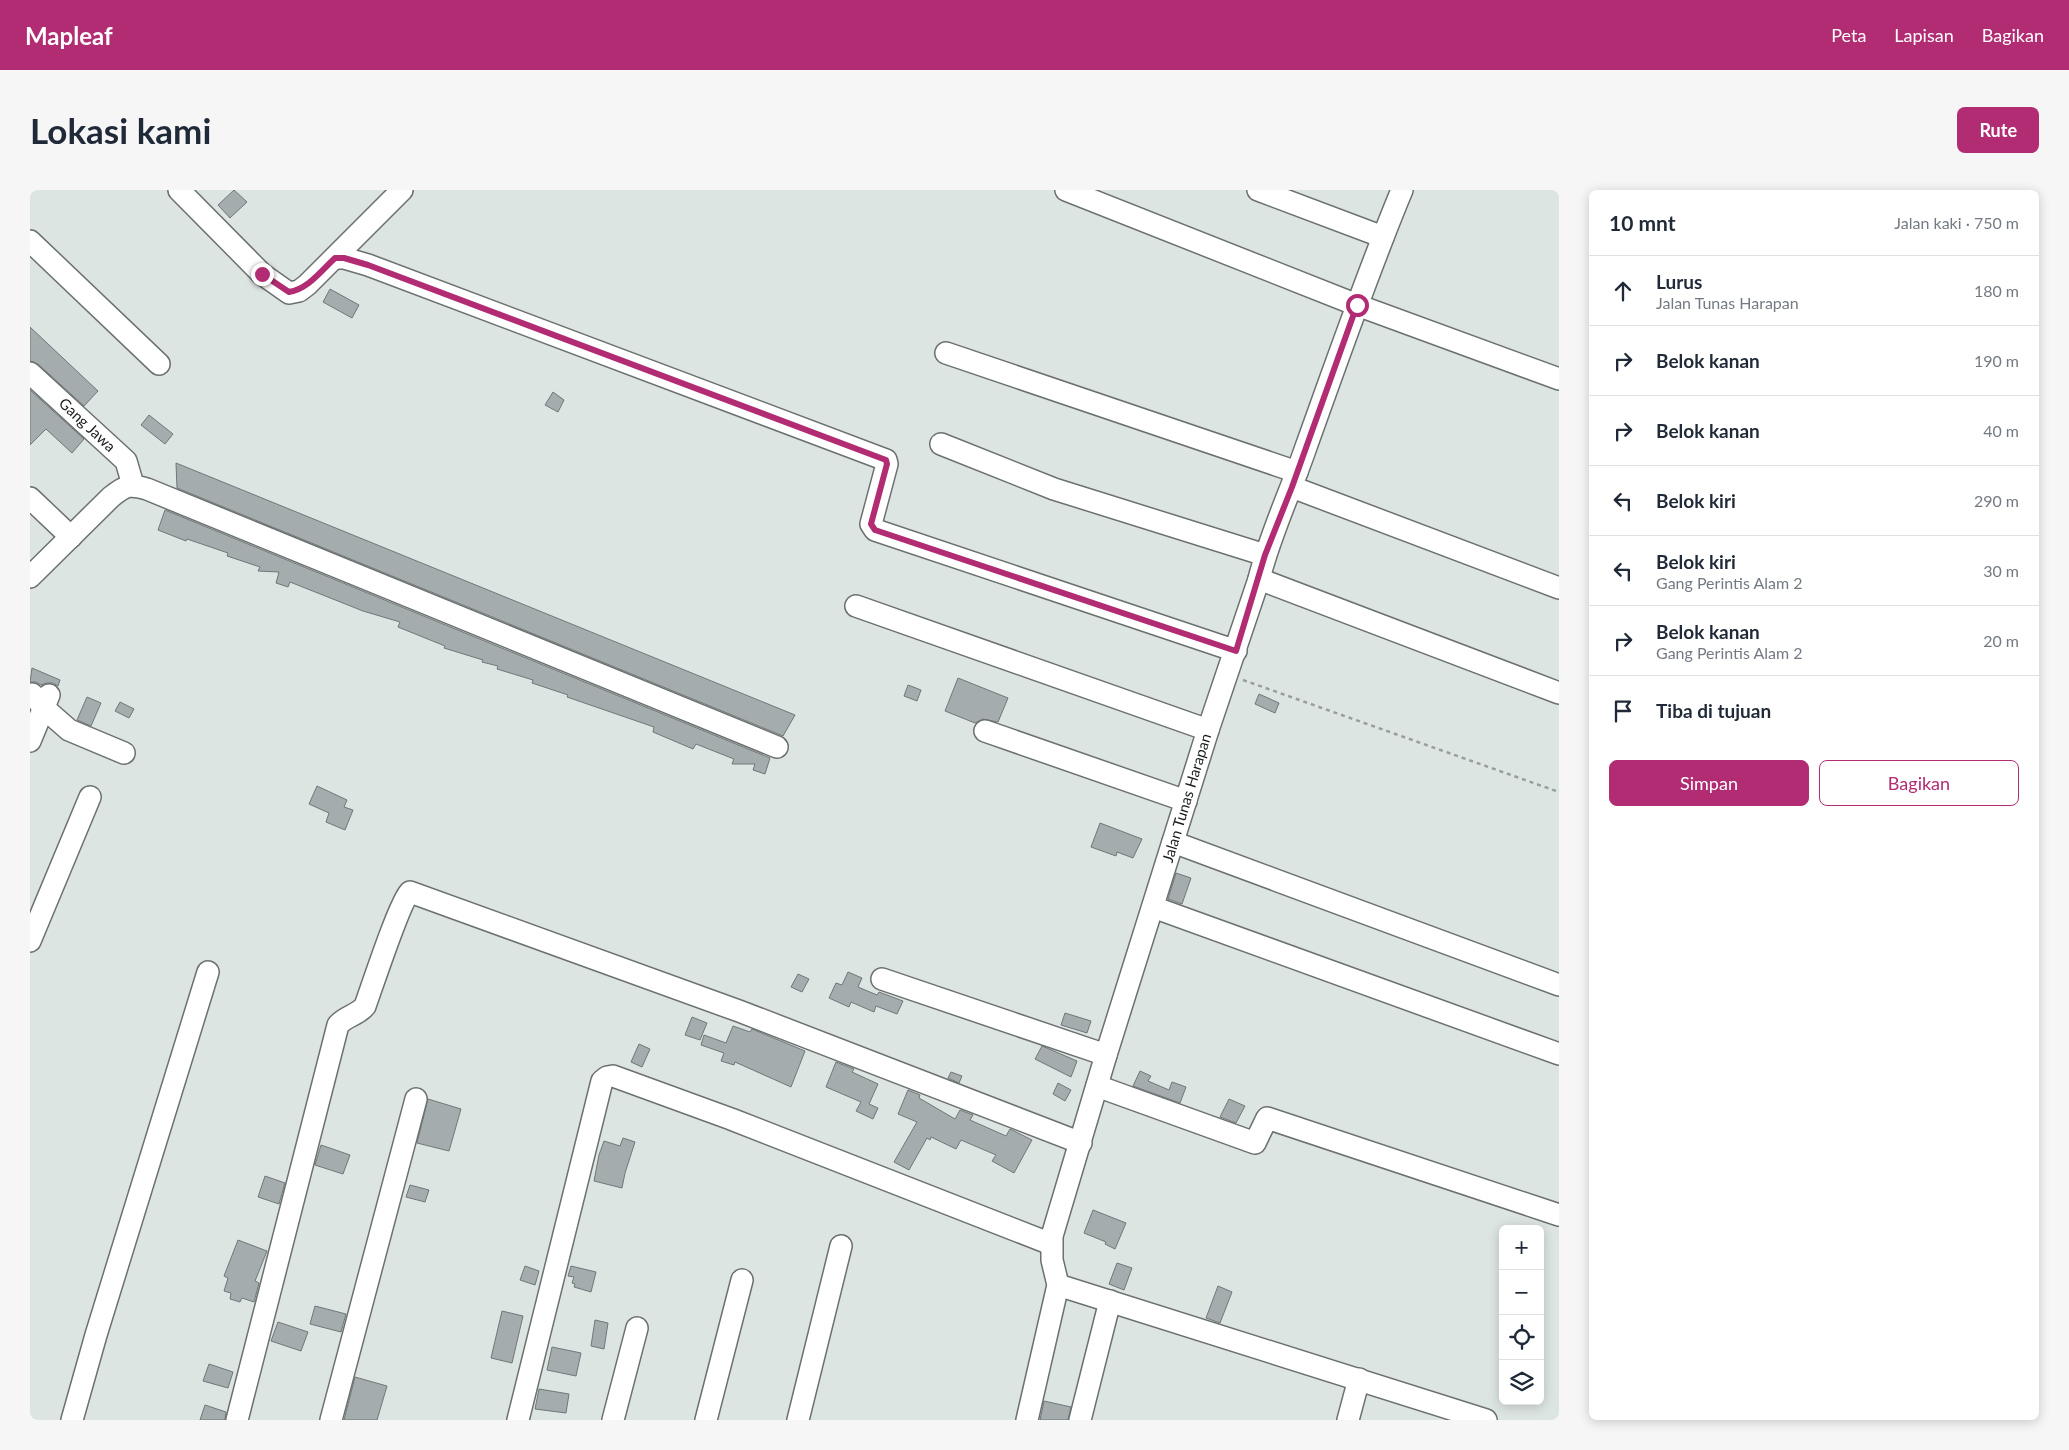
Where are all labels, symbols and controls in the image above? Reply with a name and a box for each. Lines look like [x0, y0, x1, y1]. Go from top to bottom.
text: Mapleaf [25, 21, 113, 50]
text: Peta [1831, 24, 1866, 46]
text: Lapisan [1894, 24, 1954, 46]
text: Bagikan [1982, 24, 2044, 46]
button: Rute [1957, 107, 2039, 153]
text: Lokasi kami [30, 109, 211, 151]
text: 10 mnt [1609, 210, 1676, 235]
text: Jalan kaki · 750 m [1894, 213, 2019, 232]
route end [251, 263, 274, 286]
text: Lurus [1656, 270, 1702, 293]
icon: ahead [1609, 277, 1637, 305]
text: 180 m [1974, 281, 2019, 300]
text: Jalan Tunas Harapan [1656, 293, 1799, 312]
route start [1346, 294, 1369, 317]
icon: right [1609, 347, 1637, 375]
text: Belok kanan [1656, 349, 1760, 372]
text: 190 m [1974, 351, 2019, 370]
street label: Gang Jawa [56, 394, 120, 455]
icon: right [1609, 417, 1637, 445]
text: Belok kanan [1656, 419, 1760, 442]
text: 40 m [1983, 421, 2019, 440]
icon: left [1609, 487, 1637, 515]
text: Belok kiri [1656, 489, 1736, 512]
text: 290 m [1974, 491, 2019, 510]
text: Belok kiri [1656, 550, 1736, 573]
icon: left [1609, 557, 1637, 585]
text: 30 m [1983, 561, 2019, 580]
text: Gang Perintis Alam 2 [1656, 573, 1802, 592]
text: Belok kanan [1656, 620, 1760, 643]
icon: right [1609, 627, 1637, 655]
text: 20 m [1983, 631, 2019, 650]
text: Gang Perintis Alam 2 [1656, 643, 1802, 662]
icon: arrive [1609, 697, 1637, 725]
text: Tiba di tujuan [1656, 699, 1771, 722]
street label: Jalan Tunas Harapan [1158, 731, 1214, 864]
button: Simpan [1609, 760, 1809, 806]
button: Bagikan [1819, 760, 2019, 806]
map controls [1499, 1225, 1544, 1405]
button: + [1499, 1225, 1544, 1270]
button: − [1499, 1270, 1544, 1315]
button: locate [1499, 1315, 1544, 1360]
button: layers [1499, 1360, 1544, 1405]

